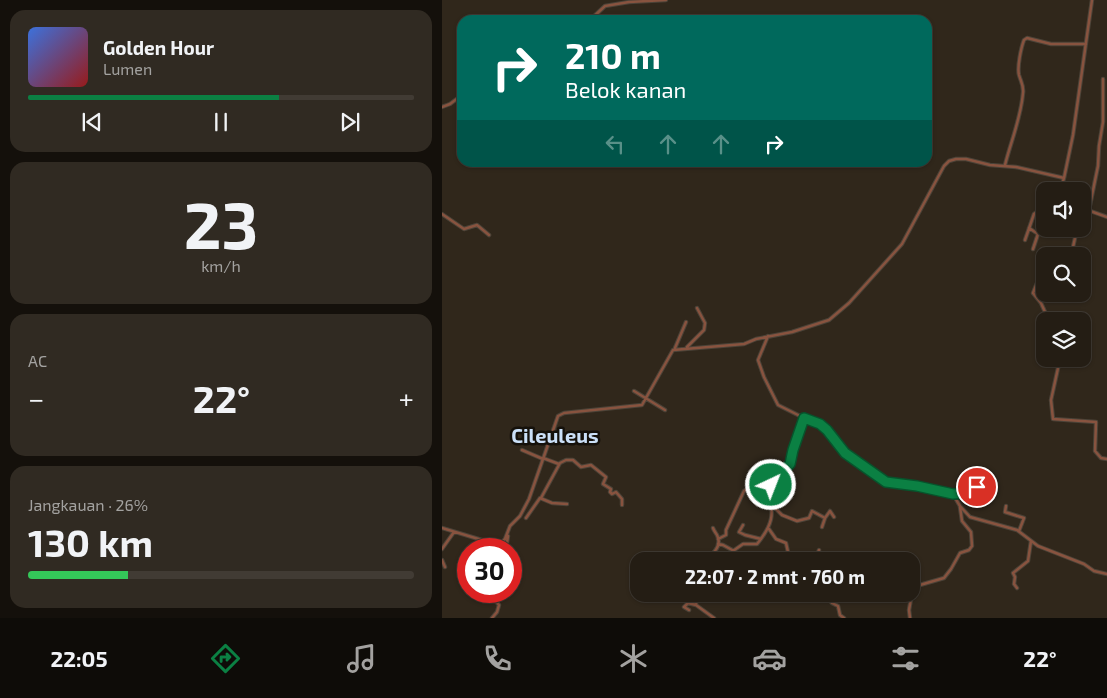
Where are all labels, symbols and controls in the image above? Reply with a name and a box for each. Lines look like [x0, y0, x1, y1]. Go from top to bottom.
text: 210 m [565, 34, 661, 76]
icon: right [482, 35, 547, 100]
text: Golden Hour [103, 36, 214, 59]
text: Lumen [103, 59, 152, 78]
text: Belok kanan [565, 76, 686, 102]
icon: previous [78, 108, 106, 136]
icon: pause [207, 108, 235, 136]
icon: next [336, 108, 364, 136]
icon: left [601, 130, 629, 158]
icon: ahead [654, 130, 682, 158]
icon: ahead [707, 130, 735, 158]
icon: right [760, 130, 788, 158]
map controls [1036, 182, 1091, 367]
button: sound [1036, 182, 1091, 237]
text: 23 [184, 184, 258, 262]
button: search [1036, 247, 1091, 302]
text: km/h [201, 256, 241, 275]
button: layers [1036, 312, 1091, 367]
text: AC [28, 351, 47, 370]
text: 22° [193, 375, 250, 421]
text: − [28, 381, 44, 415]
text: + [399, 381, 414, 415]
district label: Cileuleus [511, 423, 599, 447]
position arrow [744, 458, 796, 510]
pin [956, 466, 998, 508]
icon: arrive [963, 473, 991, 501]
text: Jangkauan · 26% [28, 495, 148, 514]
text: 130 km [28, 519, 153, 565]
speed limit sign: 30 [457, 538, 522, 603]
text: 22:07 · 2 mnt · 760 m [685, 565, 865, 588]
icon: directions [208, 641, 243, 676]
icon: music [344, 641, 379, 676]
icon: phone [480, 641, 515, 676]
icon: climate [616, 641, 651, 676]
icon: car [752, 641, 787, 676]
icon: filters [888, 641, 923, 676]
text: 22:05 [50, 645, 108, 671]
text: 22° [1023, 645, 1056, 671]

